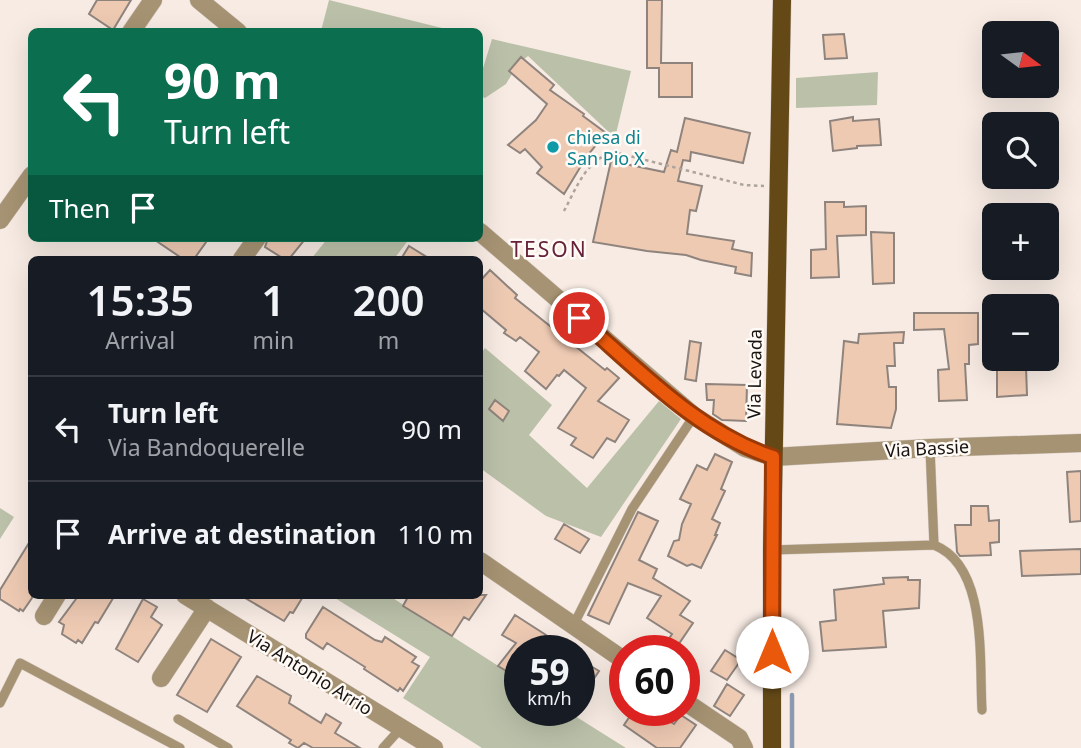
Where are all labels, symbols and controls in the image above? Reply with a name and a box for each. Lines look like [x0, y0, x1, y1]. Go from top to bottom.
north arrow [982, 21, 1059, 98]
map controls [982, 21, 1059, 371]
text: 90 m [164, 47, 281, 113]
icon: left [49, 56, 140, 147]
text: Turn left [164, 110, 290, 153]
button: search [982, 112, 1059, 189]
place label: chiesa di San Pio X [567, 125, 645, 170]
marker: chiesa di San Pio X [545, 139, 561, 155]
icon: arrive [124, 189, 162, 227]
text: Then [49, 190, 110, 226]
button: + [982, 203, 1059, 280]
district label: TESON [510, 235, 588, 263]
text: 15:35 [86, 271, 194, 328]
text: 1 [261, 271, 285, 328]
text: 200 [353, 271, 425, 328]
pin [549, 288, 609, 348]
button: − [982, 294, 1059, 371]
icon: arrive [560, 299, 598, 337]
text: Arrival [105, 324, 175, 356]
text: min [252, 324, 294, 356]
text: m [378, 324, 399, 356]
street label: Via Levada [741, 329, 767, 419]
text: Turn left [108, 395, 219, 431]
icon: left [49, 410, 87, 448]
text: 90 m [401, 411, 462, 447]
text: Via Bandoquerelle [108, 431, 305, 463]
street label: Via Bassie [884, 434, 970, 462]
icon: arrive [49, 515, 87, 553]
text: Arrive at destination [108, 516, 377, 552]
text: 110 m [398, 516, 473, 552]
position arrow [735, 615, 809, 689]
street label: Via Antonio Arrio [243, 624, 377, 720]
speed limit sign: 60 [609, 635, 700, 726]
text: 59 [529, 648, 570, 695]
text: km/h [527, 686, 572, 710]

